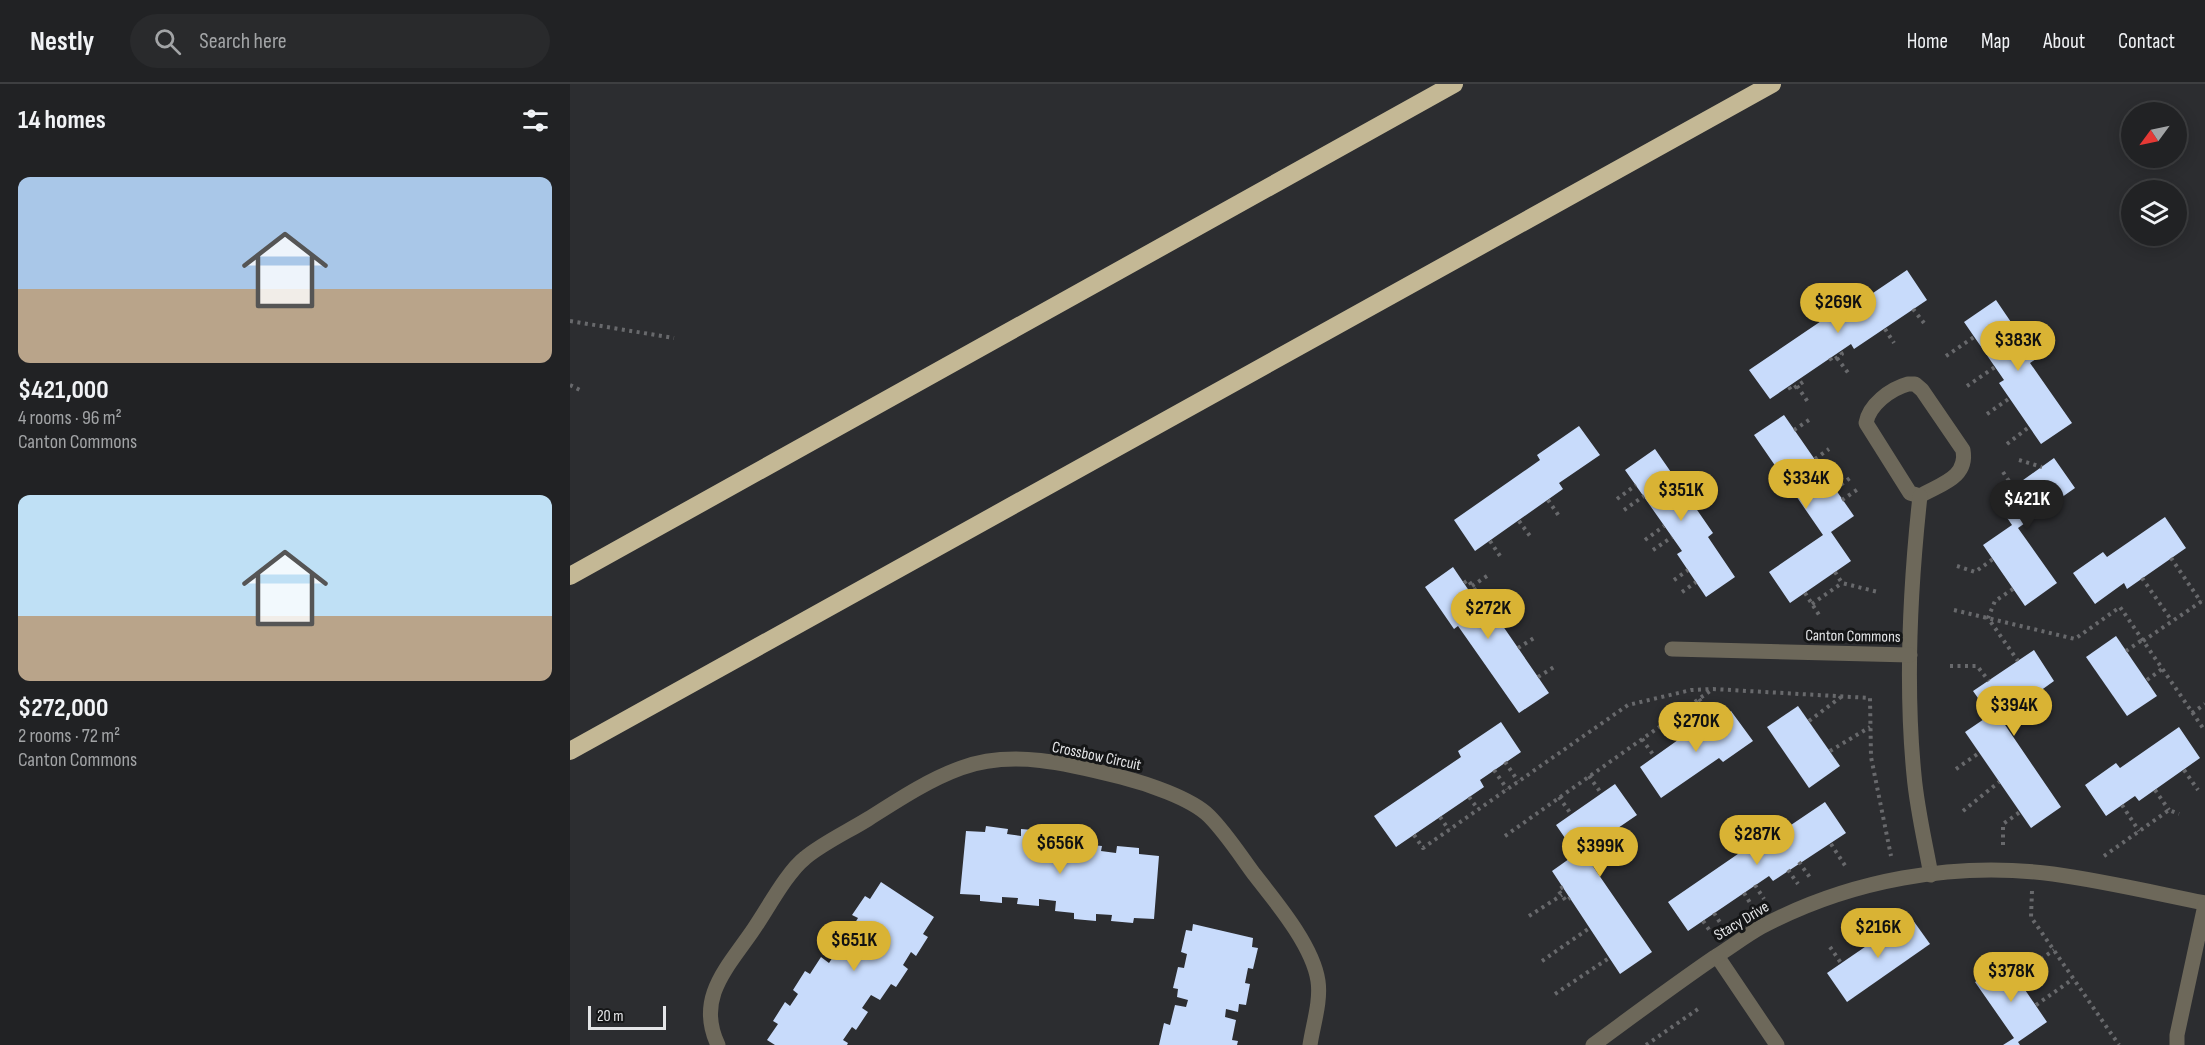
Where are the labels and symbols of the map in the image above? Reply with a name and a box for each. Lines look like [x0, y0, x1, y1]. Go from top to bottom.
north arrow [2121, 102, 2187, 168]
pin: $269K [1796, 283, 1880, 334]
pin: $383K [1976, 321, 2060, 372]
pin: $334K [1764, 459, 1848, 510]
pin: $351K [1639, 471, 1723, 522]
pin: $421K [1985, 480, 2069, 531]
pin: $272K [1446, 589, 1530, 640]
street label: Canton Commons [1805, 626, 1901, 647]
pin: $394K [1972, 686, 2056, 737]
pin: $270K [1654, 702, 1738, 753]
street label: Crossbow Circuit [1050, 738, 1143, 775]
pin: $287K [1715, 815, 1799, 866]
pin: $656K [1018, 824, 1102, 875]
pin: $399K [1558, 827, 1642, 878]
street label: Stacy Drive [1711, 897, 1773, 945]
pin: $216K [1836, 908, 1920, 959]
pin: $651K [812, 921, 896, 972]
pin: $378K [1969, 952, 2053, 1003]
scale bar [588, 1003, 666, 1030]

